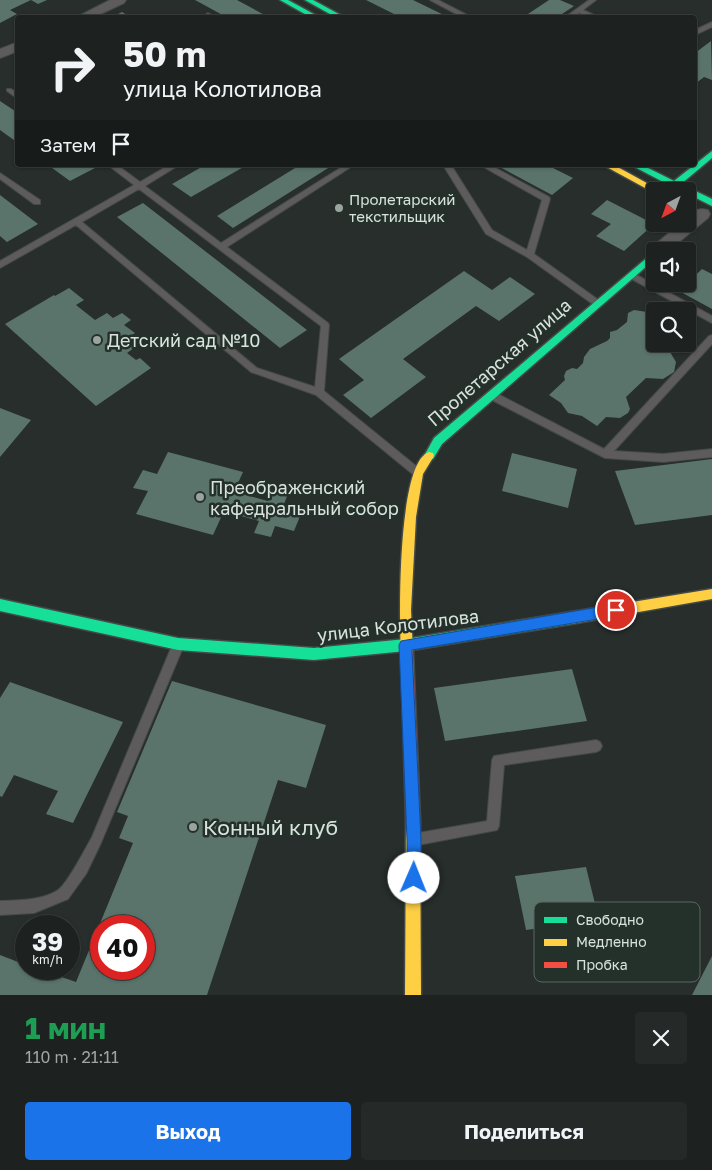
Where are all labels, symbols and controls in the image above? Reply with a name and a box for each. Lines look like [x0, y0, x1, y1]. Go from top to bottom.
text: 50 m [123, 33, 206, 75]
icon: right [40, 35, 105, 100]
text: улица Колотилова [123, 75, 322, 102]
icon: arrive [107, 130, 135, 158]
text: Затем [40, 133, 97, 156]
north arrow [646, 182, 696, 232]
map controls [646, 182, 696, 352]
place label: Пролетарский текстильщик [349, 190, 456, 225]
marker: Пролетарский текстильщик [333, 202, 345, 214]
button: sound [646, 242, 696, 292]
street label: Пролетарская улица [423, 294, 575, 430]
button: search [646, 302, 696, 352]
place label: Детский сад №10 [107, 329, 260, 351]
marker: Детский сад №10 [91, 334, 103, 346]
place label: Преображенский кафедральный собор [210, 476, 399, 519]
marker: Преображенский кафедральный собор [194, 491, 206, 503]
pin [595, 589, 637, 631]
icon: arrive [602, 596, 630, 624]
street label: улица Колотилова [316, 604, 480, 646]
place label: Конный клуб [203, 814, 338, 840]
marker: Конный клуб [187, 821, 199, 833]
position arrow [387, 851, 439, 903]
legend [534, 902, 700, 982]
text: Свободно [576, 911, 644, 928]
speed limit sign: 40 [90, 915, 155, 980]
text: 39 [32, 926, 63, 957]
text: Медленно [576, 933, 647, 950]
text: km/h [32, 952, 63, 967]
text: Пробка [576, 956, 628, 973]
text: 1 мин [25, 1010, 106, 1046]
button: close [635, 1012, 687, 1064]
text: 110 m · 21:11 [25, 1047, 119, 1067]
button: Выход [25, 1102, 351, 1160]
button: Поделиться [361, 1102, 687, 1160]

